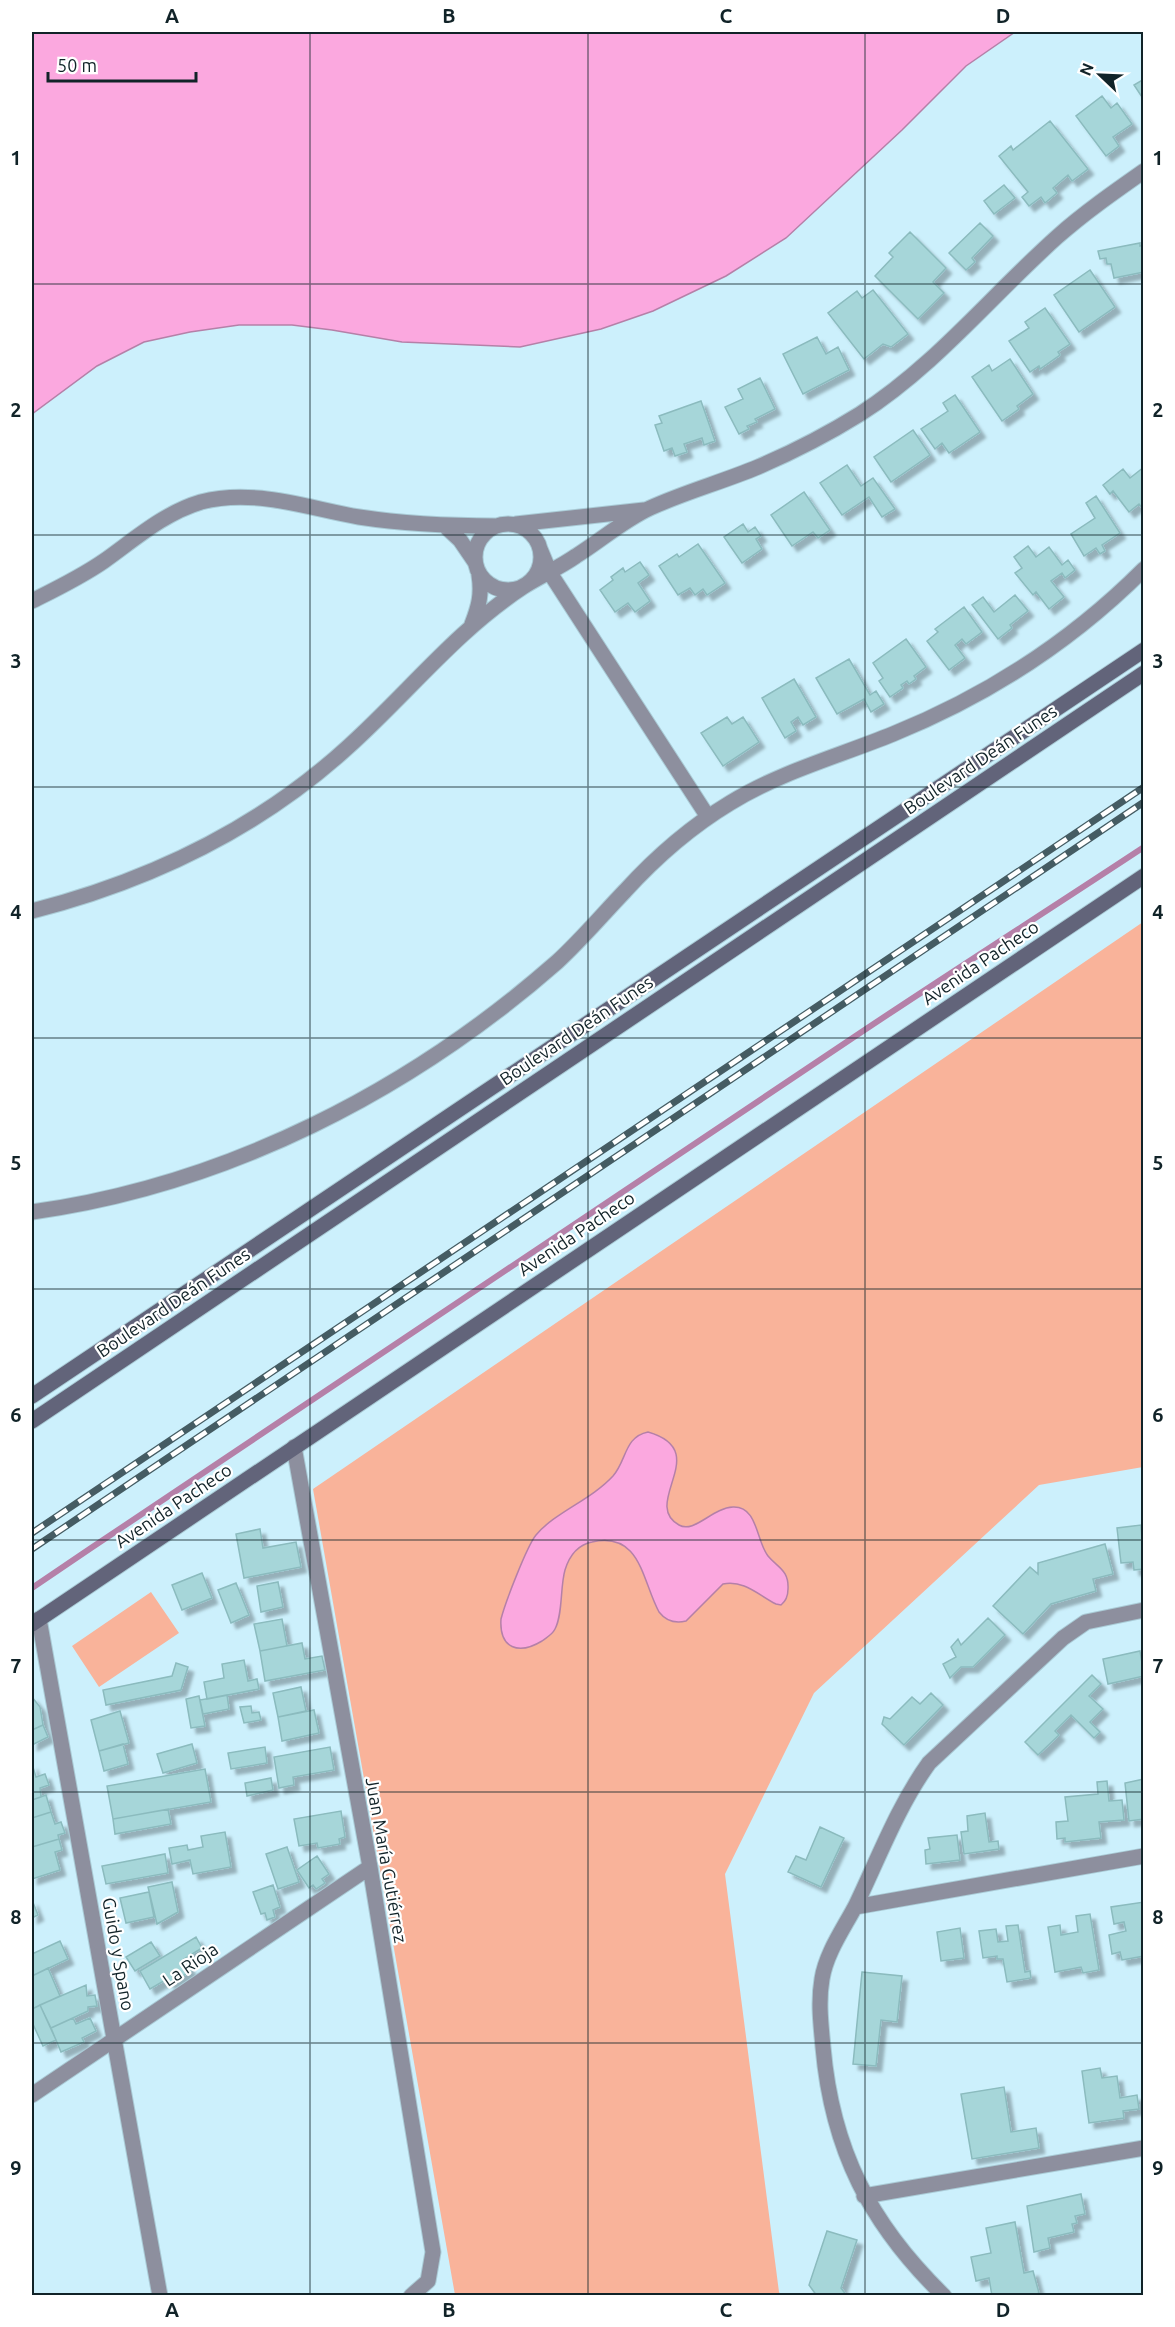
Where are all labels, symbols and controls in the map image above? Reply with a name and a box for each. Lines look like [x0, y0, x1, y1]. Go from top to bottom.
text: A [165, 4, 179, 27]
text: B [442, 4, 456, 27]
text: C [720, 4, 733, 27]
text: D [996, 4, 1010, 27]
scale bar [48, 45, 196, 83]
north arrow [1070, 45, 1130, 105]
text: 50 m [57, 55, 97, 75]
text: N [1076, 60, 1097, 78]
text: 1 [10, 146, 22, 169]
text: 1 [1152, 146, 1164, 169]
text: 2 [10, 398, 22, 421]
text: 2 [1152, 398, 1164, 421]
text: 3 [10, 649, 22, 672]
text: 3 [1152, 649, 1164, 672]
street label: Boulevard Deán Funes [900, 700, 1060, 818]
text: 4 [10, 900, 22, 923]
text: 4 [1152, 900, 1164, 923]
street label: Avenida Pacheco [918, 916, 1042, 1008]
street label: Boulevard Deán Funes [496, 971, 656, 1089]
text: 5 [10, 1151, 22, 1174]
text: 5 [1152, 1151, 1164, 1174]
street label: Avenida Pacheco [514, 1187, 638, 1279]
street label: Boulevard Deán Funes [93, 1243, 253, 1361]
text: 6 [10, 1403, 22, 1426]
text: 6 [1152, 1403, 1164, 1426]
street label: Avenida Pacheco [111, 1459, 235, 1551]
text: 7 [10, 1654, 22, 1677]
text: 7 [1152, 1654, 1164, 1677]
street label: Juan María Gutiérrez [363, 1776, 411, 1944]
street label: Guido y Spano [99, 1896, 139, 2012]
text: 8 [10, 1905, 22, 1928]
text: 8 [1152, 1905, 1164, 1928]
street label: La Rioja [159, 1938, 221, 1990]
text: 9 [10, 2156, 22, 2179]
text: 9 [1152, 2156, 1164, 2179]
text: A [165, 2298, 179, 2321]
text: B [442, 2298, 456, 2321]
text: C [720, 2298, 733, 2321]
text: D [996, 2298, 1010, 2321]

